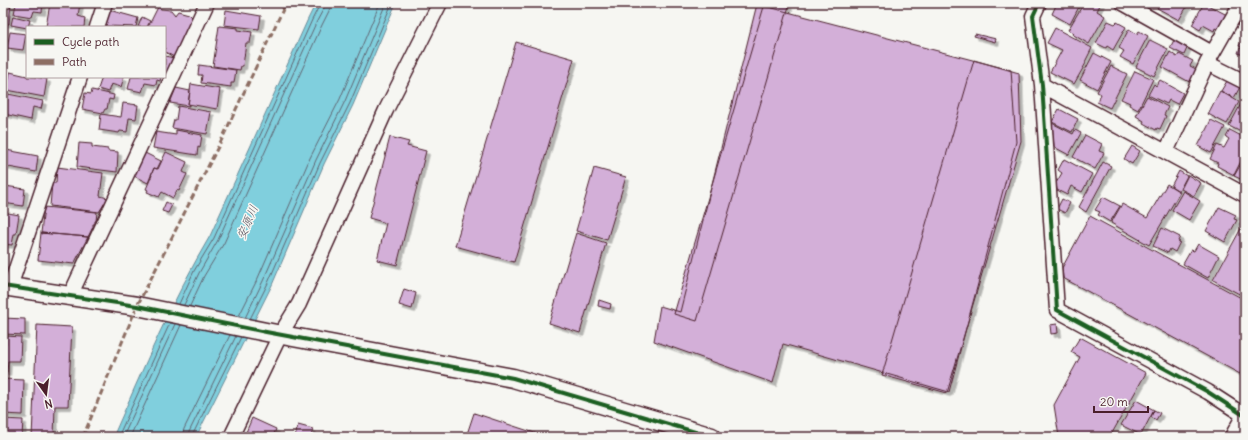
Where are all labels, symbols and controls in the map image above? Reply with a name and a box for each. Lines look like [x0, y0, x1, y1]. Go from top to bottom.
legend [26, 26, 166, 78]
text: Cycle path [62, 34, 119, 49]
text: Path [62, 54, 87, 69]
water label: 安原川 [233, 202, 261, 242]
north arrow [26, 374, 66, 414]
scale bar [1094, 388, 1148, 414]
text: 20 m [1100, 394, 1128, 409]
text: N [43, 396, 54, 411]

